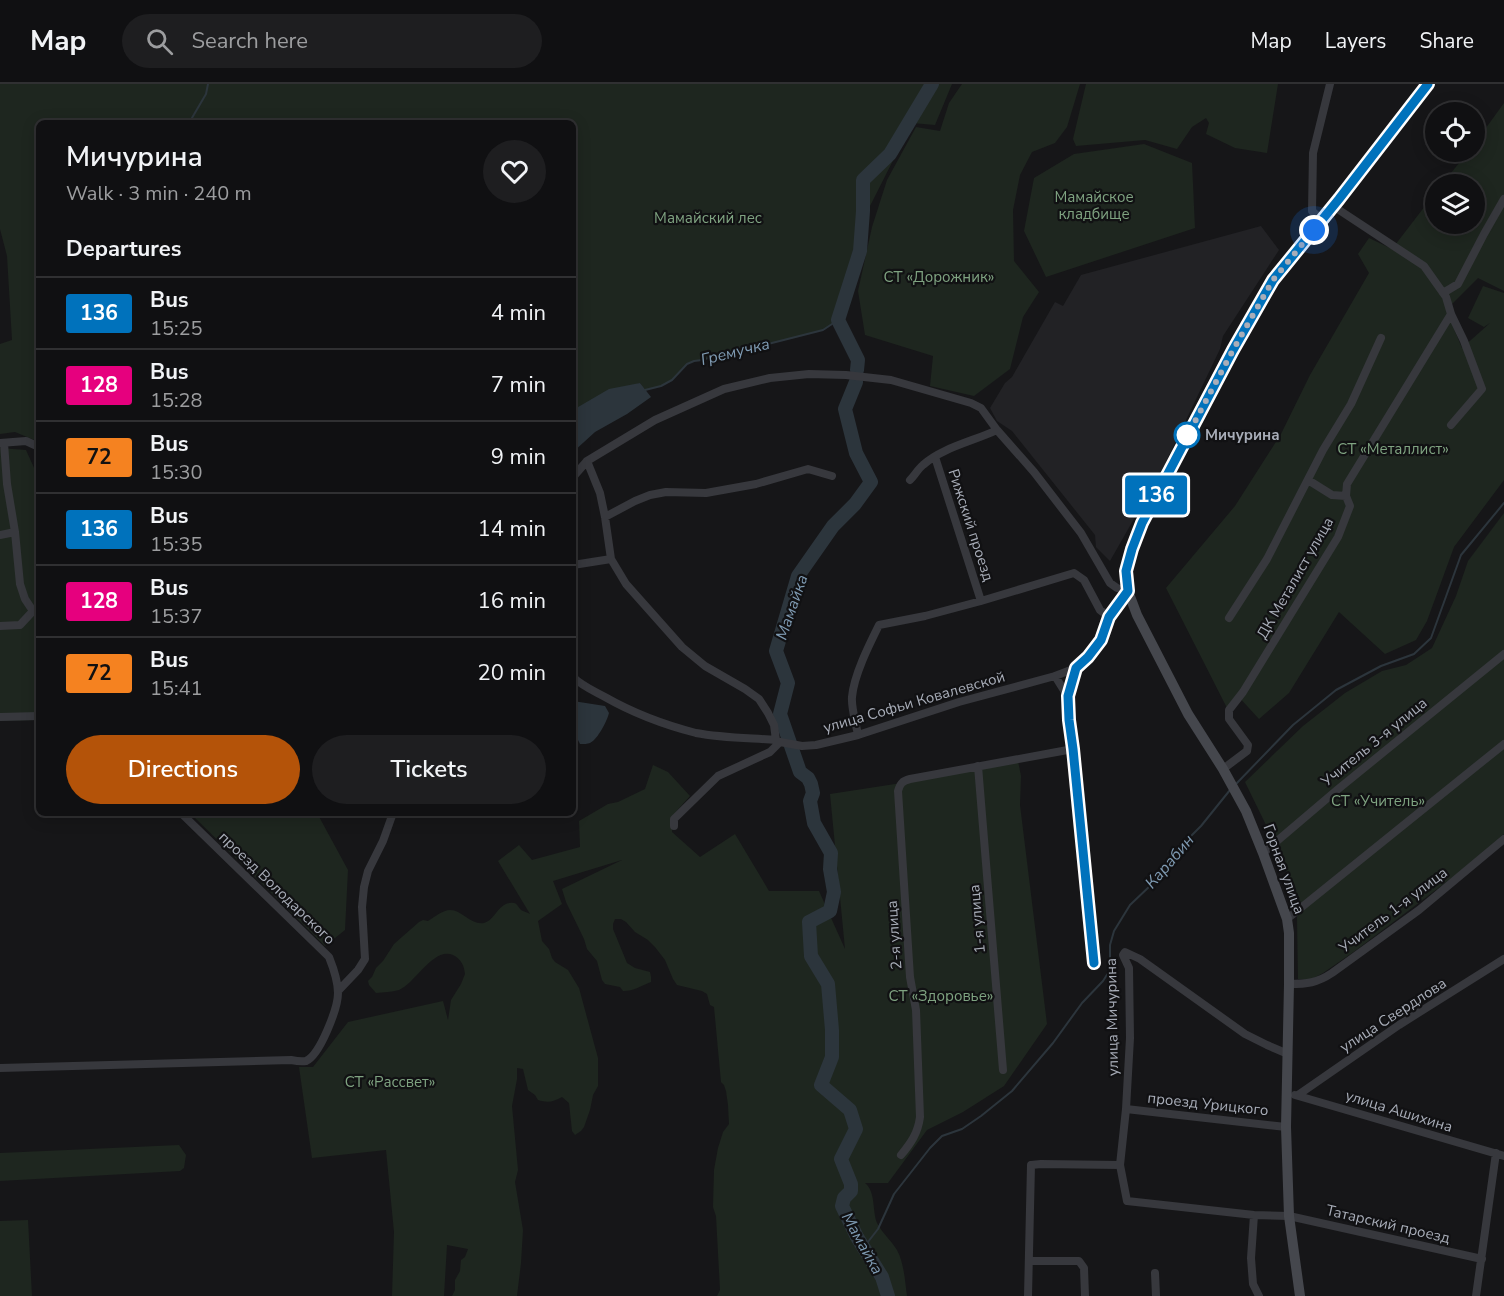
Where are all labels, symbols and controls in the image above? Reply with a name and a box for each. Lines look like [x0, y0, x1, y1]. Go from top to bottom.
search box [122, 14, 542, 68]
text: Map [30, 22, 86, 60]
icon: search [143, 25, 176, 58]
text: Search here [191, 26, 308, 56]
text: Map [1250, 27, 1292, 55]
text: Layers [1325, 27, 1386, 55]
text: Share [1419, 27, 1474, 55]
map controls [1425, 102, 1485, 234]
button: locate [1425, 102, 1485, 162]
text: Мичурина [66, 138, 203, 176]
button: heart [483, 140, 546, 203]
button: layers [1425, 174, 1485, 234]
text: Walk · 3 min · 240 m [66, 180, 252, 207]
park label: Мамайское кладбище [1054, 187, 1134, 224]
park label: Мамайский лес [654, 208, 762, 228]
your location [1299, 215, 1329, 245]
text: Departures [66, 234, 181, 264]
park label: СТ «Дорожник» [884, 267, 994, 287]
text: Bus [150, 285, 189, 315]
text: 4 min [491, 298, 546, 328]
text: 136 [80, 299, 118, 327]
text: 15:25 [150, 315, 203, 342]
water label: Гремучка [698, 333, 772, 371]
text: Bus [150, 357, 189, 387]
text: 7 min [491, 370, 546, 400]
text: 128 [80, 371, 118, 399]
text: 15:28 [150, 387, 203, 414]
marker: Мичурина [1174, 422, 1200, 448]
place label: Мичурина [1205, 425, 1280, 445]
text: Bus [150, 429, 189, 459]
park label: СТ «Металлист» [1337, 439, 1449, 459]
text: 9 min [491, 442, 546, 472]
text: 72 [86, 443, 112, 471]
text: 15:30 [150, 459, 203, 486]
street label: Рижский проезд [943, 466, 999, 584]
line badge: 136 [1122, 476, 1190, 514]
text: 136 [1137, 481, 1175, 509]
text: Bus [150, 501, 189, 531]
street label: ДК Металист улица [1252, 513, 1338, 643]
text: 14 min [478, 514, 546, 544]
text: 136 [80, 515, 118, 543]
text: 15:35 [150, 531, 203, 558]
water label: Мамайка [770, 572, 813, 643]
text: Bus [150, 573, 189, 603]
text: 16 min [478, 586, 546, 616]
text: 128 [80, 587, 118, 615]
text: 15:37 [150, 603, 203, 630]
text: Bus [150, 645, 189, 675]
text: 20 min [478, 658, 546, 688]
text: 72 [86, 659, 112, 687]
street label: улица Софьи Ковалевской [821, 666, 1007, 738]
text: 15:41 [150, 675, 203, 702]
street label: Учитель 3-я улица [1316, 693, 1431, 792]
button: Directions [66, 735, 300, 804]
button: Tickets [312, 735, 546, 804]
park label: СТ «Учитель» [1331, 791, 1425, 811]
street label: Горная улица [1258, 821, 1310, 917]
street label: проезд Володарского [214, 827, 340, 949]
water label: Карабин [1140, 830, 1199, 893]
street label: Учитель 1-я улица [1334, 863, 1451, 958]
street label: 1-я улица [964, 884, 990, 954]
street label: 2-я улица [882, 900, 906, 970]
street label: улица Мичурина [1101, 958, 1123, 1076]
street label: улица Свердлова [1336, 973, 1450, 1057]
park label: СТ «Здоровье» [889, 986, 993, 1006]
park label: СТ «Рассвет» [345, 1072, 435, 1092]
street label: улица Ашихина [1343, 1085, 1455, 1137]
street label: проезд Урицкого [1147, 1088, 1269, 1120]
street label: Татарский проезд [1324, 1200, 1452, 1248]
water label: Мамайка [836, 1208, 888, 1278]

